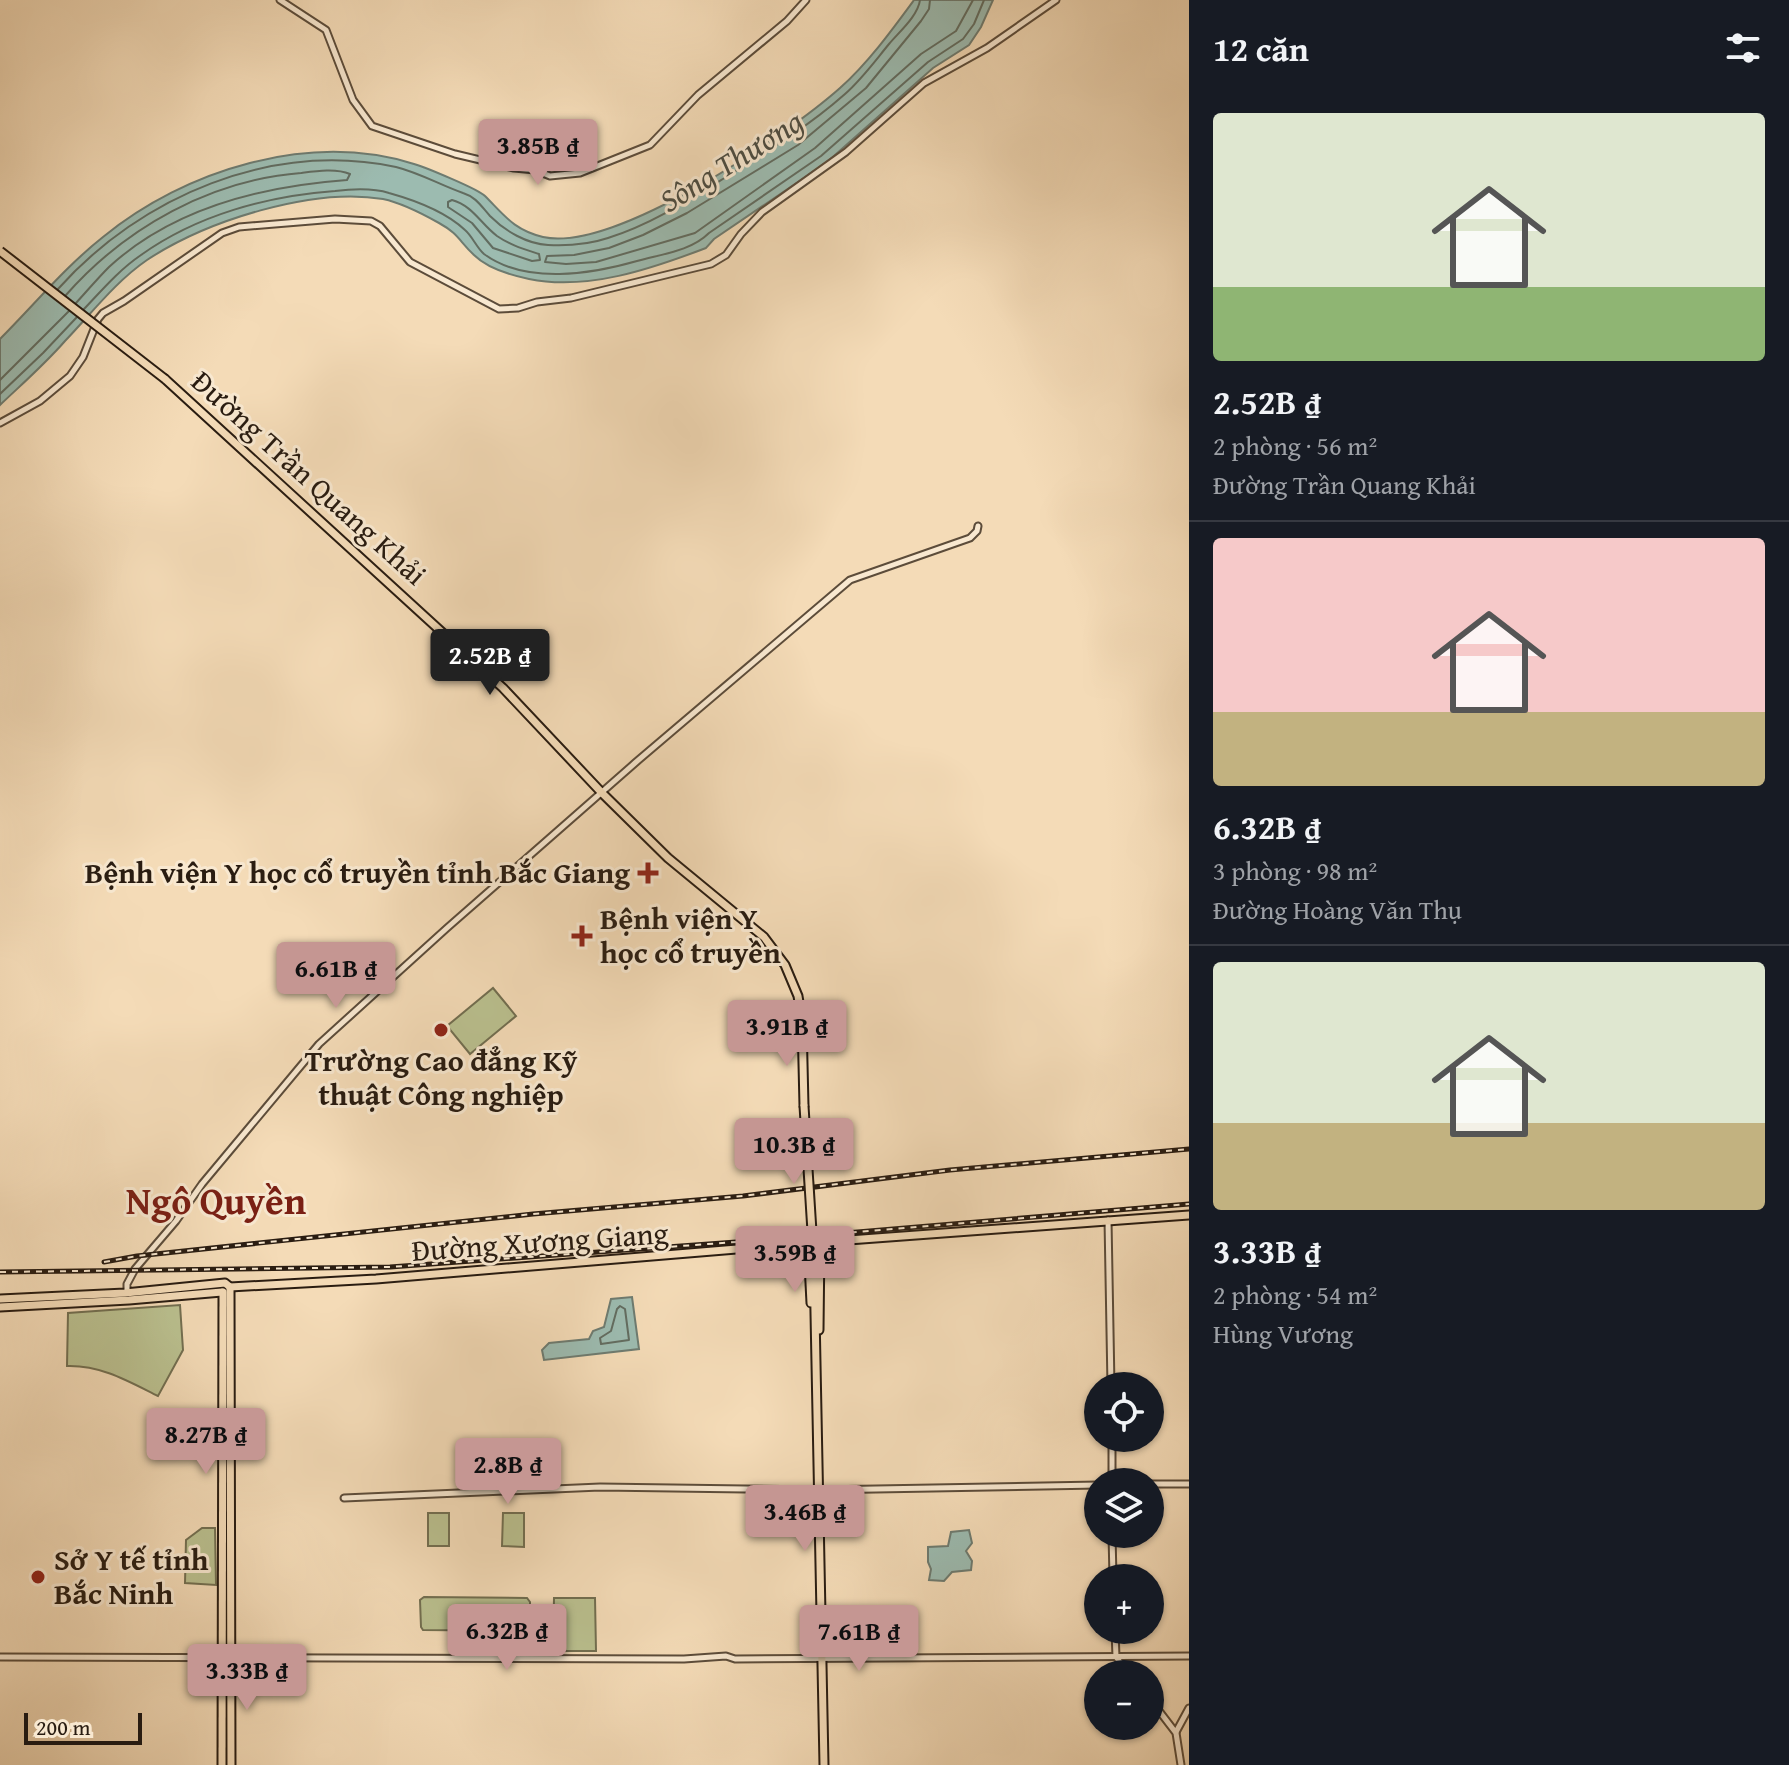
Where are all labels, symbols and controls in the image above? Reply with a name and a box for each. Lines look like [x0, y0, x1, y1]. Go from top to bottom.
text: 12 căn [1213, 24, 1309, 73]
icon: filters [1721, 26, 1765, 70]
water label: Sông Thương [650, 97, 812, 223]
pin: 3.85B ₫ [464, 119, 612, 187]
text: 3.85B ₫ [496, 125, 580, 164]
icon: home [1417, 165, 1561, 309]
street label: Đường Trần Quang Khải [182, 359, 437, 595]
text: 2.52B ₫ [1213, 377, 1322, 426]
text: 2 phòng · 56 m² [1213, 426, 1377, 465]
text: Đường Trần Quang Khải [1213, 465, 1476, 504]
icon: home [1417, 590, 1561, 734]
pin: 2.52B ₫ [416, 629, 564, 697]
text: 2.52B ₫ [448, 635, 532, 674]
text: 6.32B ₫ [1213, 802, 1322, 851]
place label: Bệnh viện Y học cổ truyền tỉnh Bắc Giang [85, 850, 630, 894]
text: 3 phòng · 98 m² [1213, 851, 1377, 890]
marker: Bệnh viện Y học cổ truyền tỉnh Bắc Giang [637, 862, 659, 884]
text: Đường Hoàng Văn Thụ [1213, 890, 1462, 929]
place label: Bệnh viện Y học cổ truyền [600, 896, 781, 974]
marker: Bệnh viện Y học cổ truyền [571, 925, 593, 947]
pin: 6.61B ₫ [262, 942, 410, 1010]
text: 6.61B ₫ [294, 948, 378, 987]
pin: 3.91B ₫ [713, 1000, 861, 1068]
text: 3.91B ₫ [745, 1006, 829, 1045]
icon: home [1417, 1014, 1561, 1158]
marker: Trường Cao đẳng Kỹ thuật Công nghiệp [432, 1021, 450, 1039]
place label: Trường Cao đẳng Kỹ thuật Công nghiệp [305, 1038, 578, 1116]
pin: 10.3B ₫ [720, 1118, 868, 1186]
text: 10.3B ₫ [752, 1124, 836, 1163]
district label: Ngô Quyền [126, 1172, 307, 1228]
street label: Đường Xương Giang [410, 1210, 670, 1272]
pin: 3.59B ₫ [721, 1226, 869, 1294]
text: 3.33B ₫ [1213, 1226, 1322, 1275]
text: 3.59B ₫ [753, 1232, 837, 1271]
text: 2 phòng · 54 m² [1213, 1275, 1377, 1314]
text: Hùng Vương [1213, 1314, 1353, 1353]
map controls [1084, 1372, 1164, 1740]
button: locate [1084, 1372, 1164, 1452]
pin: 8.27B ₫ [132, 1408, 280, 1476]
text: 8.27B ₫ [164, 1414, 248, 1453]
pin: 2.8B ₫ [443, 1438, 573, 1506]
text: 2.8B ₫ [473, 1444, 543, 1483]
button: layers [1084, 1468, 1164, 1548]
pin: 3.46B ₫ [731, 1485, 879, 1553]
text: 3.46B ₫ [763, 1491, 847, 1530]
place label: Sở Y tế tỉnh Bắc Ninh [54, 1537, 209, 1615]
button: + [1084, 1564, 1164, 1644]
marker: Sở Y tế tỉnh Bắc Ninh [29, 1568, 47, 1586]
pin: 6.32B ₫ [433, 1604, 581, 1672]
pin: 7.61B ₫ [785, 1605, 933, 1673]
text: 6.32B ₫ [465, 1610, 549, 1649]
text: 7.61B ₫ [817, 1611, 901, 1650]
pin: 3.33B ₫ [173, 1644, 321, 1712]
text: 3.33B ₫ [205, 1650, 289, 1689]
button: − [1084, 1660, 1164, 1740]
scale bar [24, 1709, 142, 1745]
text: 200 m [36, 1711, 91, 1743]

